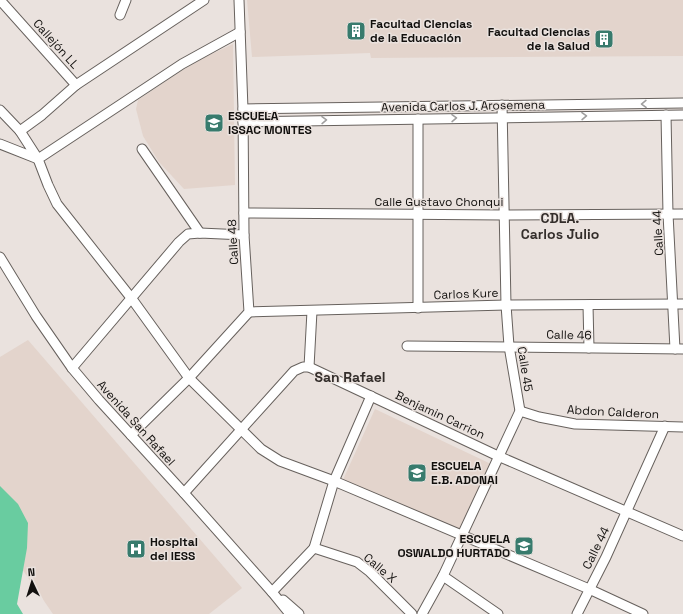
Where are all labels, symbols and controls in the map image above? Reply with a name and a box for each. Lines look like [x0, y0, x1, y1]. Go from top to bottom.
street label: Callejón LL [29, 16, 83, 73]
place label: Facultad Ciencias de la Educación [370, 16, 472, 46]
building icon: Facultad Ciencias de la Educación [345, 20, 367, 42]
place label: Facultad Ciencias de la Salud [488, 24, 590, 54]
building icon: Facultad Ciencias de la Salud [593, 28, 615, 50]
street label: Avenida Carlos J. Arosemena [381, 97, 545, 115]
one-way arrow [641, 99, 647, 108]
place label: ESCUELA ISSAC MONTES [228, 108, 312, 138]
school or university icon: ESCUELA ISSAC MONTES [203, 112, 225, 134]
one-way arrow [581, 112, 587, 121]
one-way arrow [451, 114, 457, 123]
one-way arrow [321, 116, 327, 125]
street label: Calle Gustavo Chonqui [375, 194, 503, 210]
district label: CDLA. Carlos Julio [521, 209, 599, 243]
street label: Calle 44 [649, 209, 667, 256]
street label: Calle 48 [224, 219, 242, 265]
street label: Carlos Kure [433, 285, 499, 303]
street label: Calle 46 [546, 327, 592, 343]
street label: Calle 45 [514, 345, 536, 393]
district label: San Rafael [315, 368, 385, 386]
street label: Avenida San Rafael [93, 377, 179, 469]
street label: Benjamin Carrion [393, 387, 487, 443]
street label: Abdon Calderon [566, 402, 660, 422]
place label: ESCUELA E.B. ADONAI [431, 458, 498, 488]
school or university icon: ESCUELA E.B. ADONAI [406, 462, 428, 484]
street label: Calle 44 [579, 524, 613, 572]
place label: ESCUELA OSWALDO HURTADO [397, 531, 510, 561]
place label: Hospital del IESS [150, 534, 198, 564]
school or university icon: ESCUELA OSWALDO HURTADO [513, 535, 535, 557]
hospital icon: Hospital del IESS [125, 538, 147, 560]
street label: Calle X [360, 550, 400, 587]
north arrow [12, 562, 52, 602]
text: N [27, 565, 35, 579]

